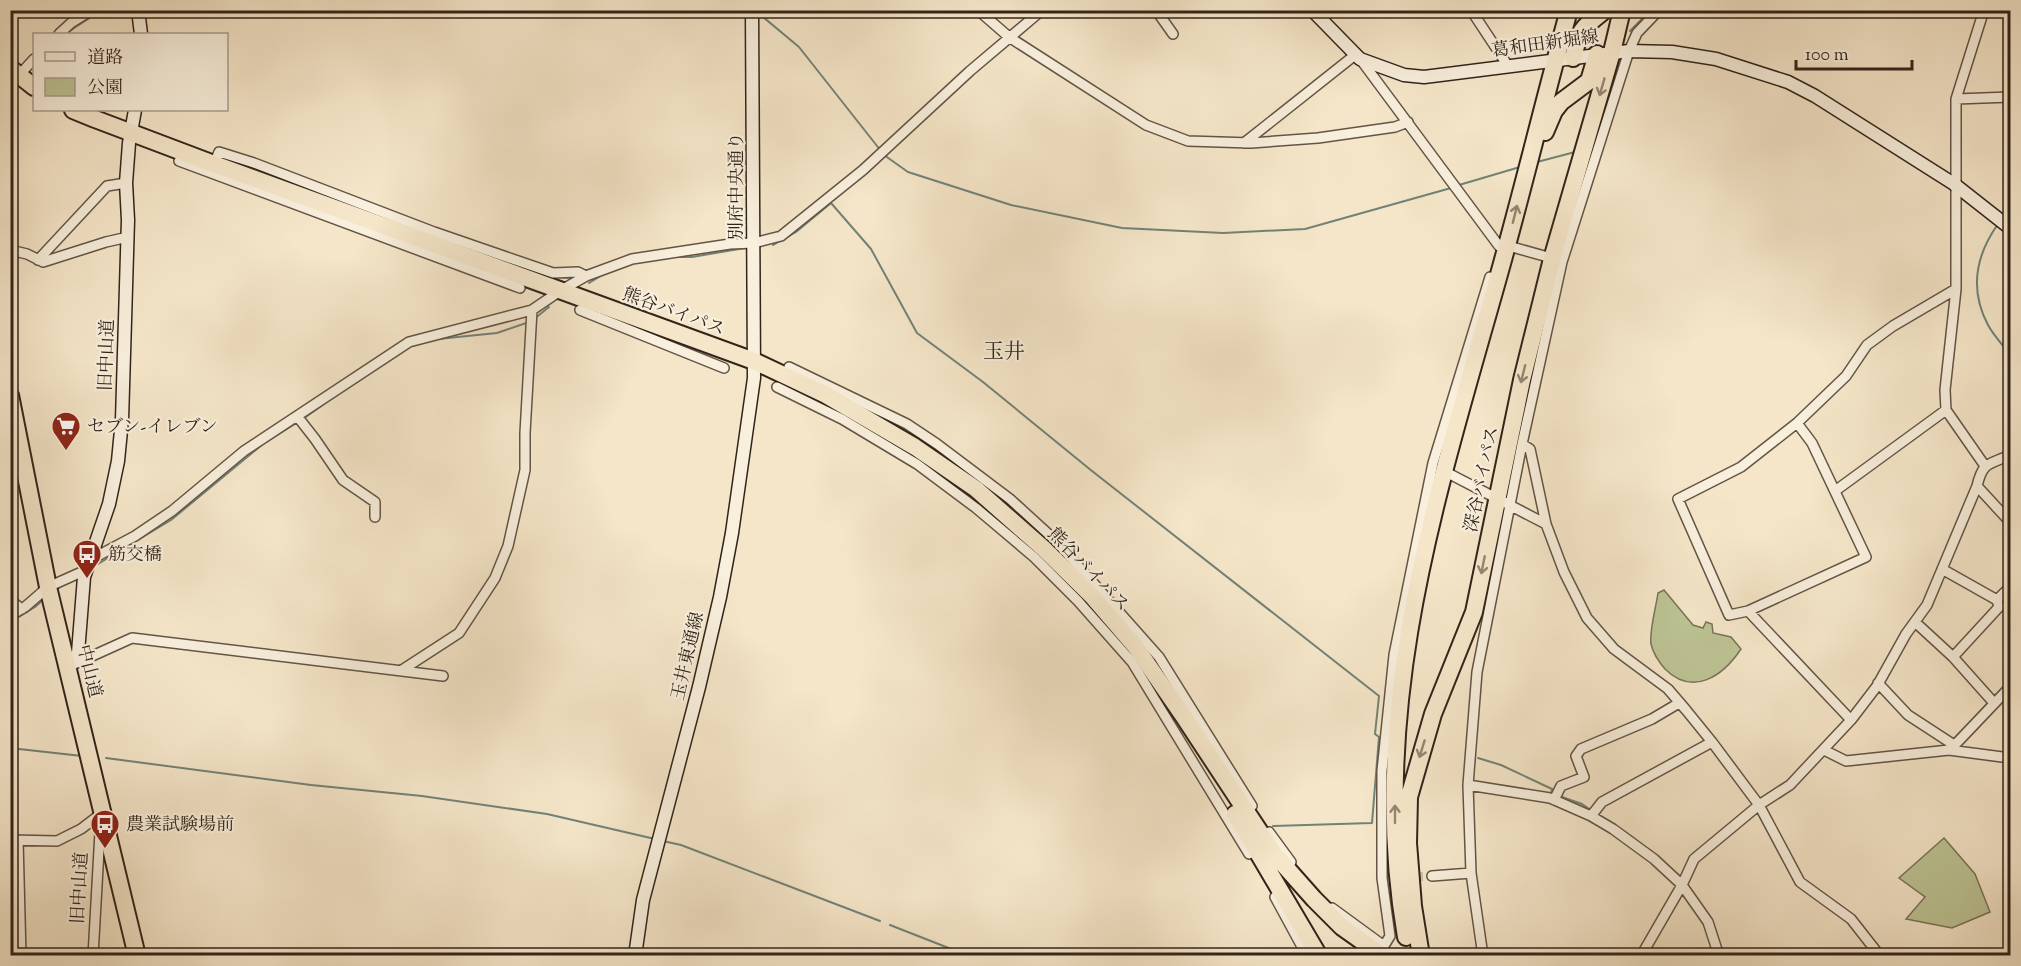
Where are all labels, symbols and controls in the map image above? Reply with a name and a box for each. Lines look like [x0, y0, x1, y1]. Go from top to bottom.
street label: 葛和田新堀線 [1490, 25, 1601, 65]
legend [33, 33, 228, 111]
scale bar [1796, 33, 1912, 71]
text: 100 m [1805, 43, 1849, 69]
text: 道路 [87, 46, 123, 72]
text: 公園 [87, 76, 123, 102]
one-way arrow [1596, 78, 1607, 97]
street label: 別府中央通り [725, 132, 751, 240]
one-way arrow [1510, 204, 1522, 223]
street label: 熊谷バイパス [618, 282, 728, 344]
street label: 旧中山道 [94, 319, 122, 392]
district label: 玉井 [983, 338, 1025, 368]
one-way arrow [1517, 364, 1529, 383]
supermarket icon: セブン-イレブン [50, 410, 82, 452]
place label: セブン-イレブン [87, 415, 218, 441]
street label: 深谷バイパス [1459, 424, 1507, 535]
street label: 熊谷バイパス [1041, 523, 1134, 618]
bus stop icon: 筋交橋 [71, 538, 103, 580]
place label: 筋交橋 [108, 543, 162, 569]
one-way arrow [1477, 555, 1488, 574]
street label: 玉井東通線 [666, 610, 712, 703]
street label: 中山道 [69, 642, 107, 701]
one-way arrow [1415, 740, 1426, 759]
one-way arrow [1389, 804, 1401, 824]
bus stop icon: 農業試験場前 [89, 808, 121, 850]
place label: 農業試験場前 [126, 813, 234, 839]
street label: 旧中山道 [66, 851, 96, 925]

